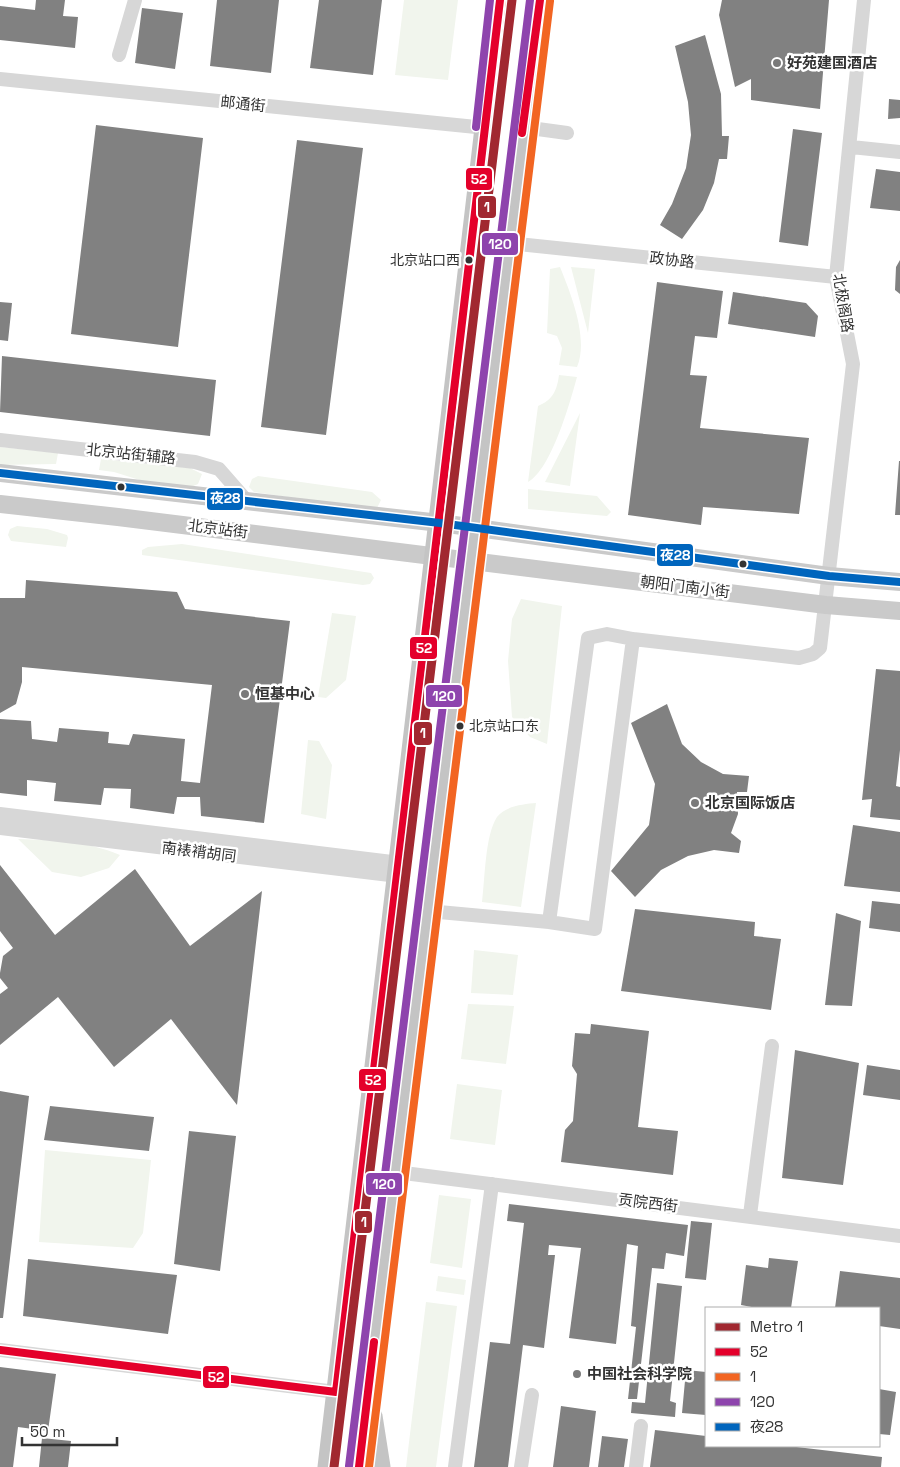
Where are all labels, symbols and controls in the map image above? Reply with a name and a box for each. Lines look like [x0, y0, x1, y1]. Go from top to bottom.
place label: 好苑建国酒店 [787, 53, 877, 72]
marker: 好苑建国酒店 [771, 57, 783, 69]
street label: 邮通街 [220, 92, 266, 115]
line badge: 52 [465, 167, 493, 191]
text: 52 [471, 170, 487, 188]
line badge: 1 [477, 195, 497, 219]
text: 1 [484, 198, 490, 216]
line badge: 120 [481, 232, 519, 256]
text: 120 [488, 235, 512, 253]
street label: 政协路 [649, 248, 695, 271]
place label: 北京站口西 [390, 251, 460, 269]
marker: 北京站口西 [464, 255, 474, 265]
street label: 北极阁路 [829, 272, 858, 334]
street label: 北京站街辅路 [85, 439, 177, 468]
unlabelled marker [116, 482, 126, 492]
line badge: 夜28 [206, 487, 244, 511]
text: 夜28 [210, 489, 241, 507]
street label: 北京站街 [187, 515, 249, 542]
line badge: 夜28 [656, 543, 694, 567]
text: 夜28 [660, 546, 691, 564]
unlabelled marker [738, 559, 748, 569]
street label: 朝阳门南小街 [639, 572, 731, 601]
line badge: 52 [409, 636, 438, 660]
text: 52 [416, 639, 432, 657]
place label: 恒基中心 [255, 684, 315, 703]
line badge: 120 [425, 684, 463, 708]
text: 120 [432, 687, 456, 705]
marker: 恒基中心 [239, 688, 251, 700]
place label: 北京站口东 [469, 717, 539, 735]
line badge: 1 [413, 721, 433, 746]
marker: 北京站口东 [455, 721, 465, 731]
text: 1 [420, 724, 426, 742]
place label: 北京国际饭店 [705, 793, 795, 812]
marker: 北京国际饭店 [689, 797, 701, 809]
street label: 南裱褙胡同 [161, 838, 237, 866]
line badge: 52 [358, 1068, 387, 1092]
text: 52 [365, 1071, 381, 1089]
line badge: 120 [365, 1172, 403, 1196]
text: 120 [372, 1175, 396, 1193]
street label: 贡院西街 [617, 1189, 679, 1216]
line badge: 1 [354, 1210, 373, 1234]
text: 1 [361, 1213, 367, 1231]
legend [705, 1307, 880, 1447]
text: Metro 1 [750, 1317, 803, 1336]
text: 52 [750, 1342, 768, 1361]
place label: 中国社会科学院 [587, 1364, 692, 1383]
line badge: 52 [202, 1365, 230, 1389]
text: 1 [750, 1367, 756, 1386]
text: 52 [208, 1368, 224, 1386]
marker: 中国社会科学院 [571, 1368, 583, 1380]
text: 120 [750, 1392, 775, 1411]
scale bar [22, 1414, 118, 1446]
text: 夜28 [750, 1417, 783, 1436]
text: 50 m [30, 1422, 65, 1441]

